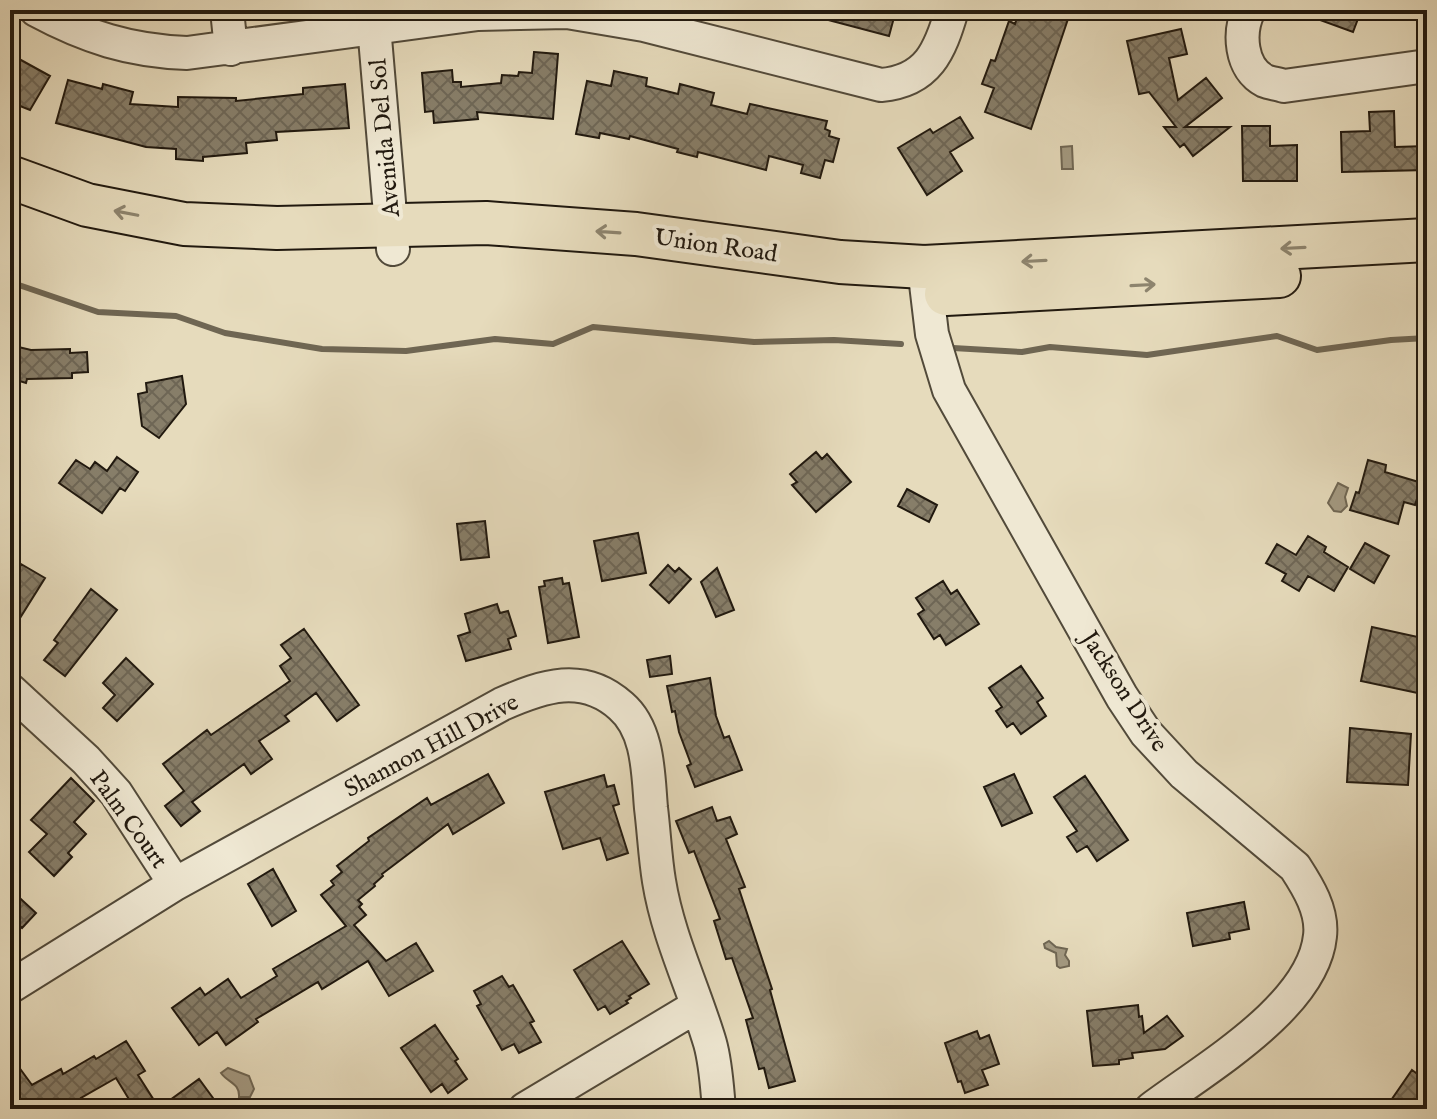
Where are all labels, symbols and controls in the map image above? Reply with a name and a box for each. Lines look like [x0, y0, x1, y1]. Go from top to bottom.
street label: Avenida Del Sol [363, 57, 408, 219]
one-way arrow [113, 204, 139, 219]
street label: Union Road [652, 223, 779, 270]
one-way arrow [595, 224, 622, 239]
one-way arrow [1280, 240, 1307, 255]
one-way arrow [1021, 254, 1048, 269]
one-way arrow [1129, 277, 1156, 292]
street label: Jackson Drive [1072, 623, 1174, 758]
street label: Shannon Hill Drive [339, 687, 524, 805]
street label: Palm Court [82, 765, 174, 875]

